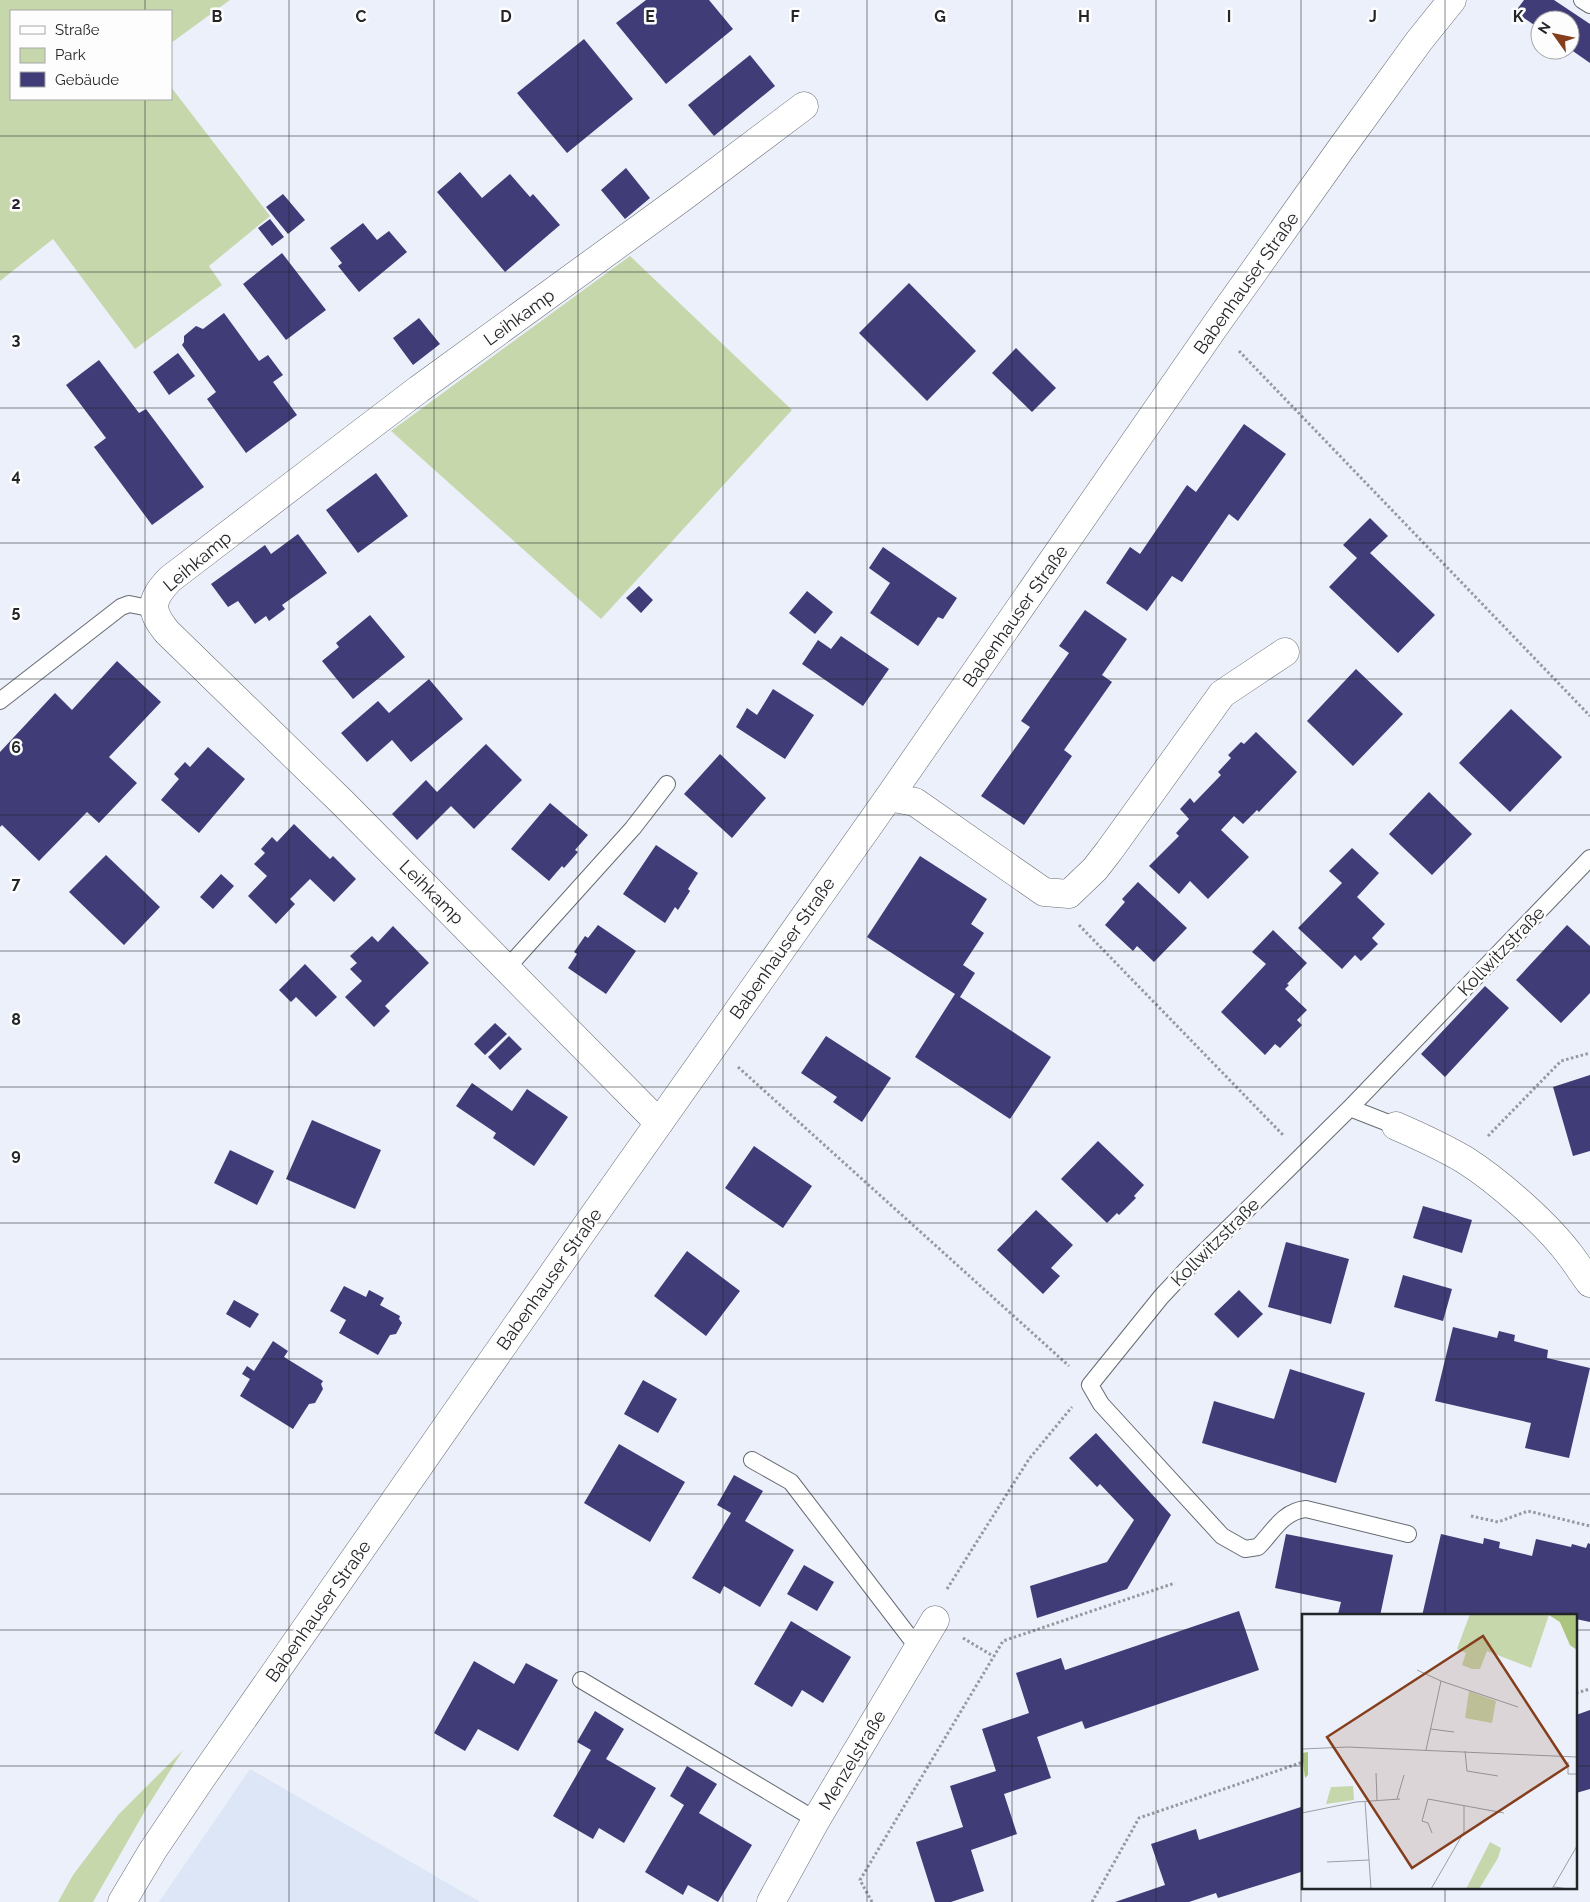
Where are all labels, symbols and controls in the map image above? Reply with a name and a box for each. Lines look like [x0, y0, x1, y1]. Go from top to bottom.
text: B [212, 7, 223, 26]
text: C [356, 7, 367, 26]
text: D [500, 7, 512, 26]
text: E [645, 7, 655, 26]
text: F [790, 7, 800, 26]
text: G [934, 7, 946, 26]
text: H [1078, 7, 1090, 26]
text: I [1227, 7, 1231, 26]
text: J [1369, 7, 1377, 26]
text: K [1513, 7, 1524, 26]
legend [10, 10, 172, 100]
north arrow [1530, 10, 1580, 60]
text: N [1534, 19, 1554, 37]
text: Straße [55, 21, 100, 39]
text: Park [55, 46, 86, 64]
text: Gebäude [55, 71, 119, 89]
text: 2 [11, 194, 21, 213]
street label: Babenhauser Straße [1189, 208, 1303, 358]
street label: Leihkamp [480, 284, 558, 350]
text: 3 [12, 330, 21, 349]
text: 4 [11, 466, 21, 485]
street label: Leihkamp [159, 527, 235, 595]
street label: Babenhauser Straße [958, 541, 1072, 691]
text: 5 [12, 602, 21, 621]
text: 6 [11, 738, 21, 757]
street label: Leihkamp [395, 855, 469, 929]
street label: Babenhauser Straße [725, 873, 839, 1023]
text: 7 [12, 874, 21, 893]
street label: Kollwitzstraße [1453, 902, 1549, 1000]
text: 8 [11, 1010, 21, 1029]
text: 9 [11, 1145, 21, 1164]
street label: Kollwitzstraße [1167, 1193, 1264, 1290]
street label: Babenhauser Straße [492, 1204, 606, 1354]
street label: Babenhauser Straße [261, 1536, 375, 1686]
inset map [1302, 1614, 1578, 1890]
street label: Menzelstraße [814, 1706, 890, 1813]

